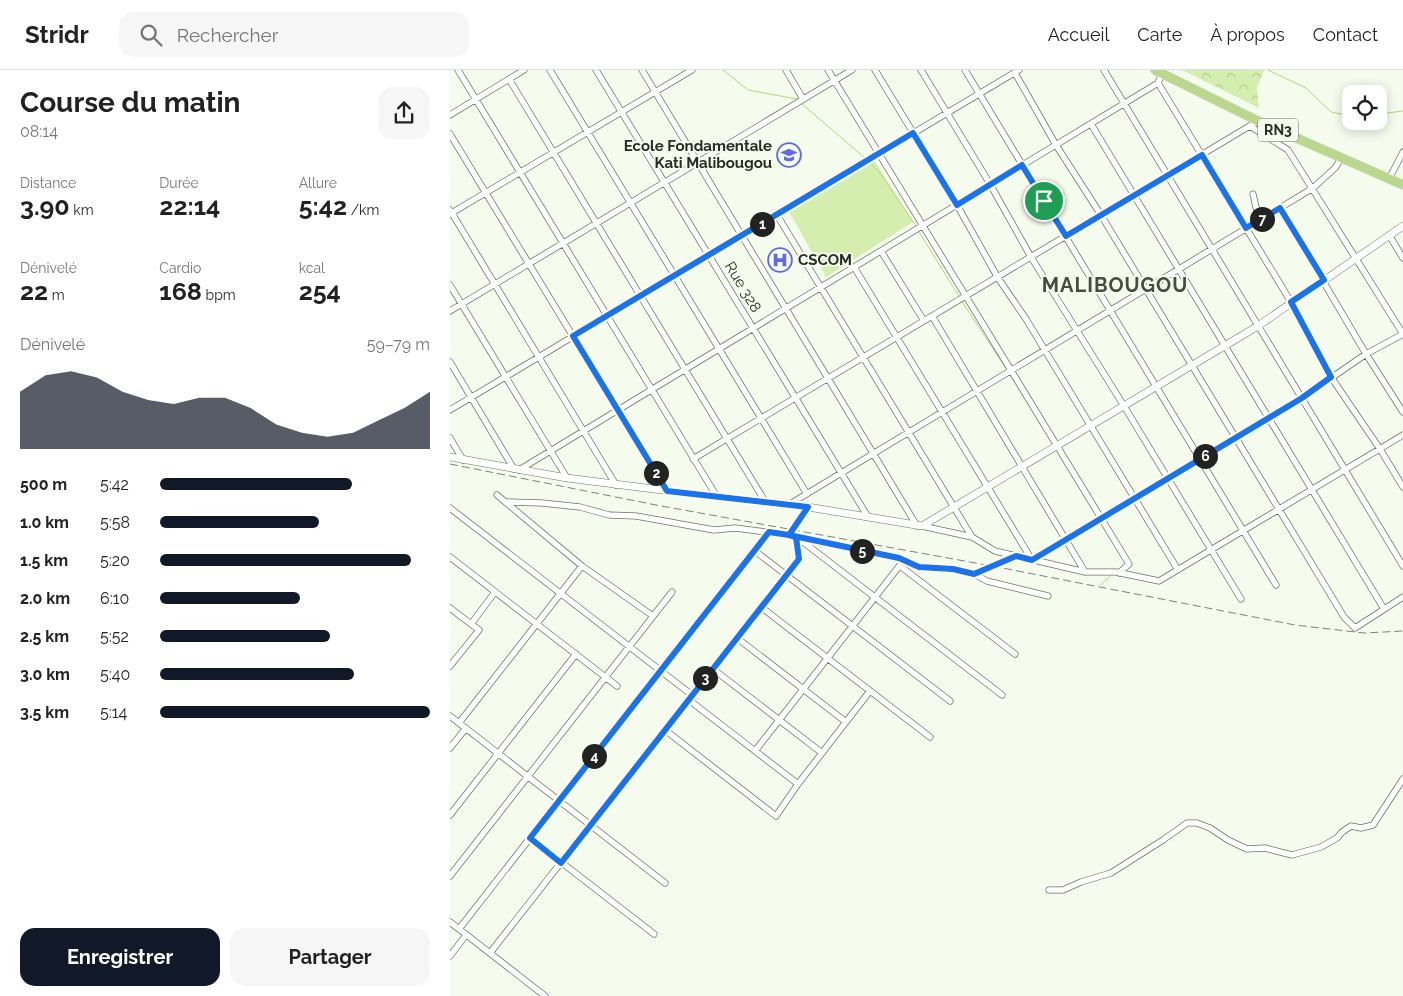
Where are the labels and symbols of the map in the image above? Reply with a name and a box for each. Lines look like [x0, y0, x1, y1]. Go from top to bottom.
road number: RN3 [1258, 118, 1298, 142]
place label: Ecole Fondamentale Kati Malibougou [624, 137, 772, 172]
school or university icon: Ecole Fondamentale Kati Malibougou [776, 142, 802, 168]
pin [1023, 180, 1065, 222]
pin: 7 [1250, 206, 1274, 232]
pin: 1 [750, 212, 774, 236]
hospital icon: CSCOM [767, 247, 793, 273]
place label: CSCOM [798, 251, 852, 269]
street label: Rue 328 [721, 258, 765, 316]
district label: MALIBOUGOU [1042, 273, 1188, 297]
pin: 6 [1192, 444, 1218, 468]
pin: 2 [644, 460, 668, 486]
pin: 5 [850, 538, 874, 564]
pin: 3 [692, 666, 718, 690]
pin: 4 [582, 744, 606, 768]

